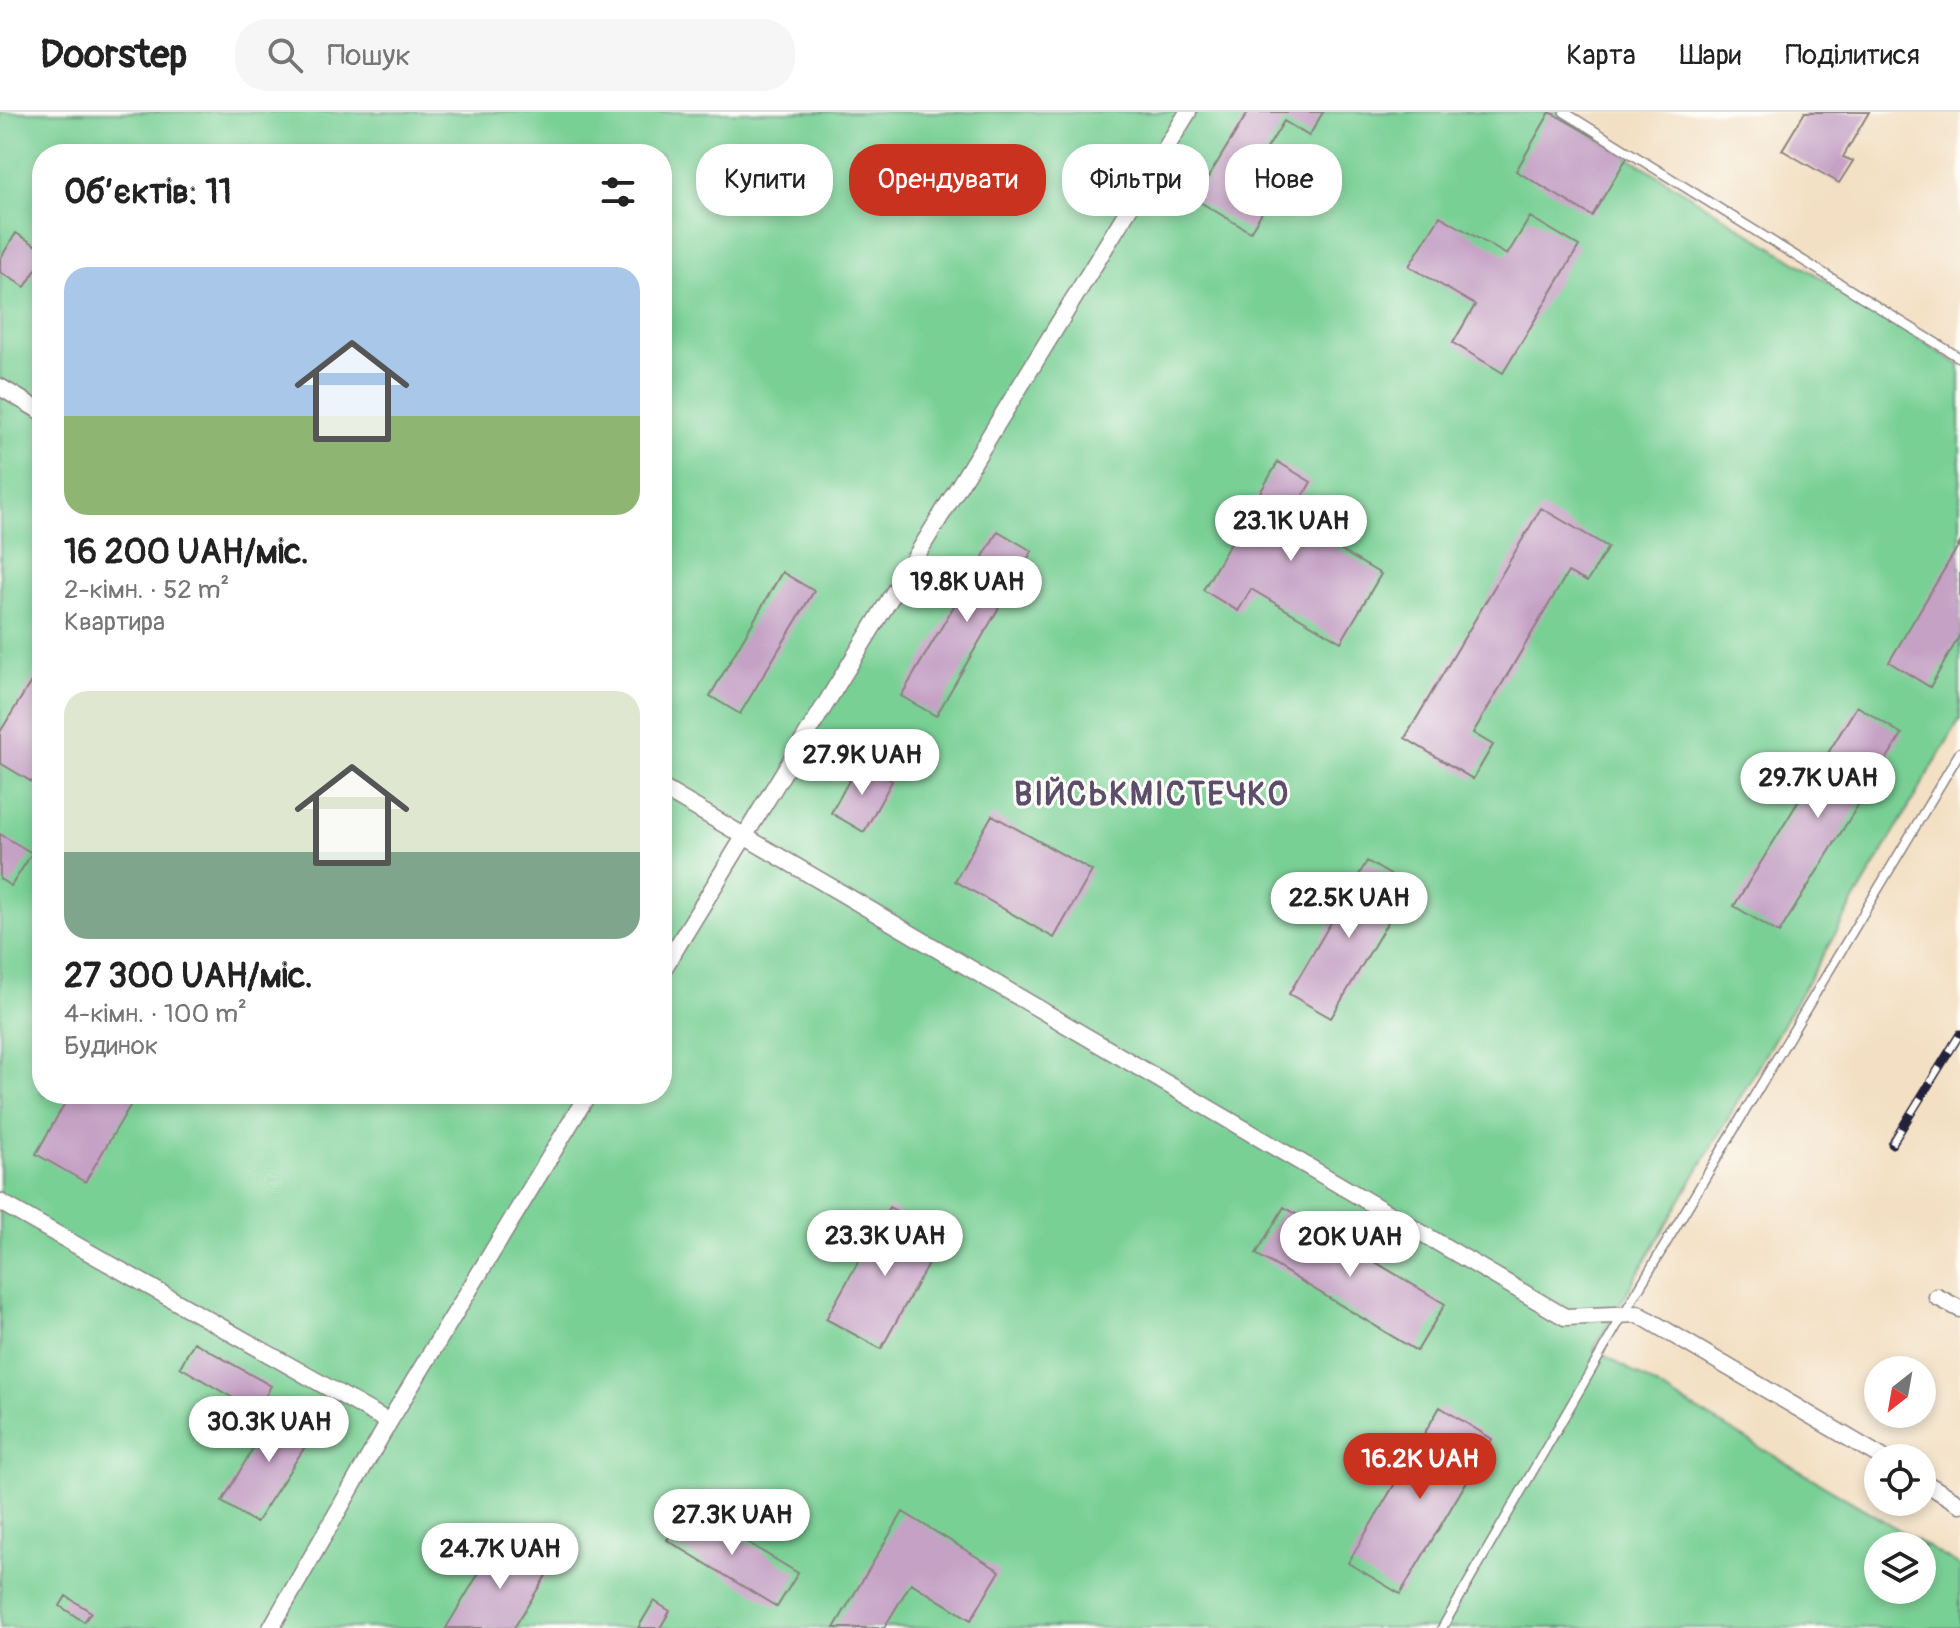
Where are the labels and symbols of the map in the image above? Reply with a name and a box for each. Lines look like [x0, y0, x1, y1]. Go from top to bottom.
pin: 23.1K UAH [1199, 495, 1383, 563]
pin: 19.8K UAH [875, 556, 1059, 624]
pin: 27.9K UAH [770, 729, 954, 797]
pin: 29.7K UAH [1726, 752, 1910, 820]
district label: ВІЙСЬКМІСТЕЧКО [1014, 775, 1290, 815]
pin: 22.5K UAH [1257, 872, 1441, 940]
pin: 23.3K UAH [793, 1210, 977, 1278]
pin: 20K UAH [1276, 1211, 1424, 1279]
north arrow [1864, 1356, 1936, 1428]
pin: 30.3K UAH [177, 1396, 361, 1464]
pin: 16.2K UAH [1328, 1433, 1512, 1501]
pin: 27.3K UAH [640, 1489, 824, 1557]
pin: 24.7K UAH [408, 1523, 592, 1591]

